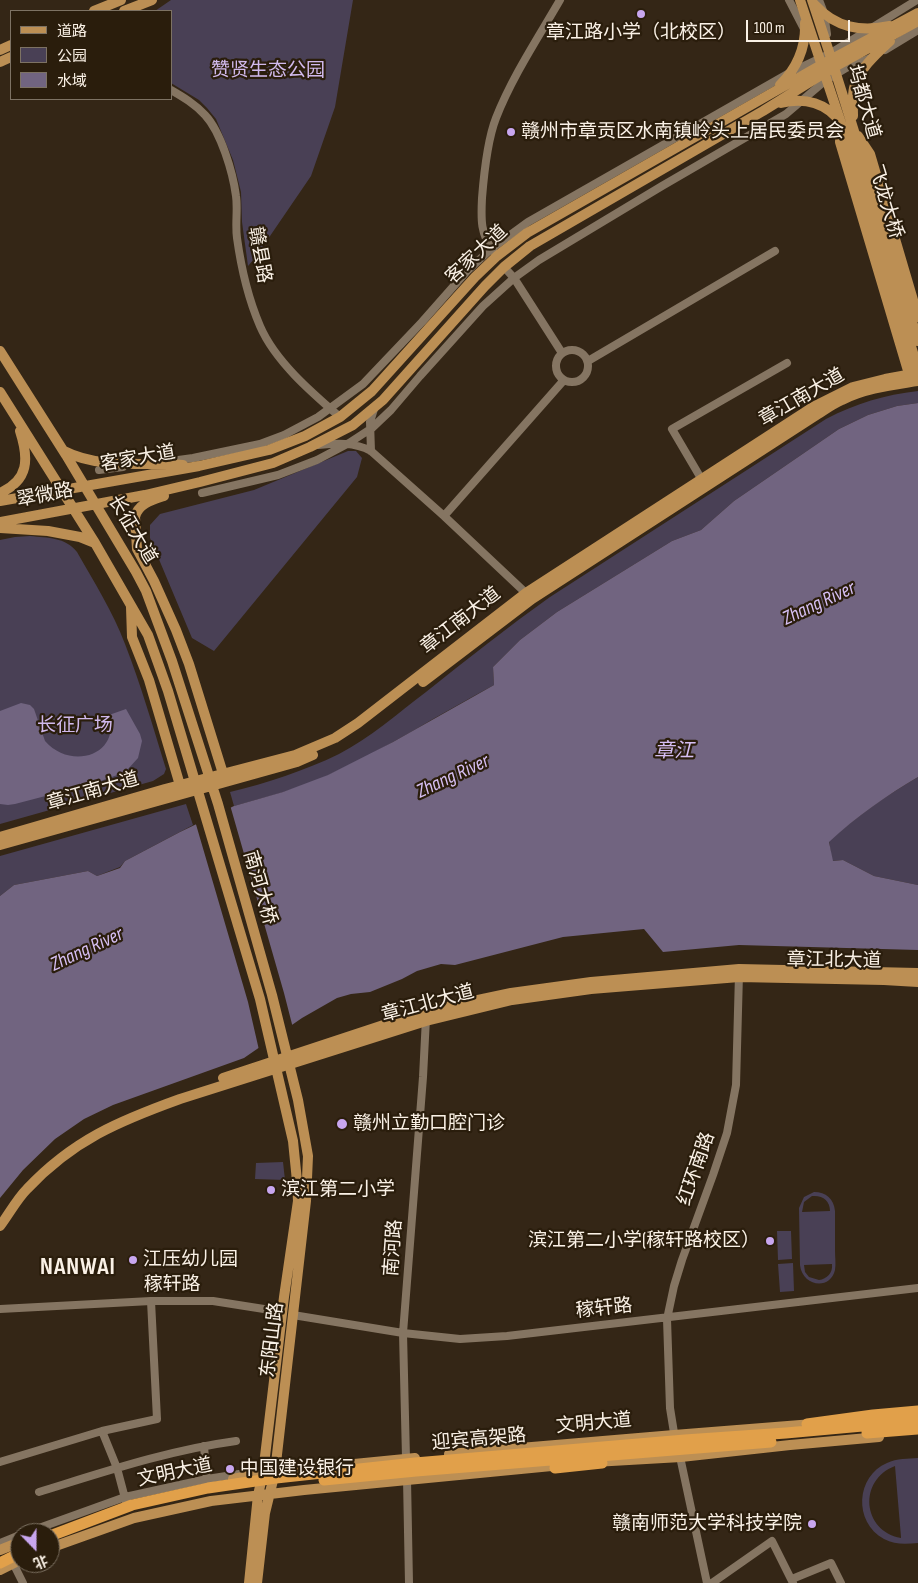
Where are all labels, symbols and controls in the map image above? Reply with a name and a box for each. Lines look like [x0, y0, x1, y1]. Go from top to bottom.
marker: 章江路小学（北校区） [635, 8, 647, 20]
legend [10, 10, 172, 100]
scale bar [748, 10, 852, 42]
text: 100 m [754, 19, 785, 38]
text: 道路 [57, 22, 87, 41]
place label: 章江路小学（北校区） [546, 22, 736, 44]
text: 公园 [57, 47, 87, 66]
park label: 赞贤生态公园 [211, 60, 325, 82]
street label: 坞都大道 [842, 62, 884, 142]
text: 水域 [57, 72, 87, 91]
place label: 赣州市章贡区水南镇岭头上居民委员会 [521, 121, 844, 143]
marker: 赣州市章贡区水南镇岭头上居民委员会 [505, 126, 517, 138]
street label: 飞龙大桥 [863, 162, 907, 242]
street label: 客家大道 [441, 221, 513, 289]
street label: 赣县路 [243, 225, 275, 285]
street label: 章江南大道 [755, 364, 849, 432]
street label: 客家大道 [99, 441, 177, 477]
street label: 翠微路 [15, 479, 75, 513]
street label: 长征大道 [103, 492, 161, 568]
water label: Zhang River [779, 577, 859, 631]
street label: 章江南大道 [417, 583, 505, 659]
park label: 长征广场 [37, 715, 113, 737]
water label: 章江 [654, 740, 694, 764]
water label: Zhang River [413, 750, 493, 804]
street label: 章江南大道 [44, 768, 142, 816]
street label: 南河大桥 [238, 848, 280, 928]
water label: Zhang River [47, 923, 127, 977]
street label: 章江北大道 [786, 949, 882, 973]
street label: 章江北大道 [379, 981, 477, 1027]
place label: 赣州立勤口腔门诊 [353, 1113, 505, 1135]
marker: 赣州立勤口腔门诊 [335, 1117, 349, 1131]
street label: 红环南路 [674, 1129, 720, 1209]
place label: 滨江第二小学 [281, 1179, 395, 1201]
marker: 滨江第二小学 [265, 1184, 277, 1196]
street label: 南河路 [381, 1219, 407, 1277]
place label: 滨江第二小学(稼轩路校区） [528, 1230, 760, 1252]
marker: 滨江第二小学(稼轩路校区） [764, 1235, 776, 1247]
place label: 江压幼儿园 [143, 1249, 238, 1271]
district label: NANWAI [39, 1254, 117, 1282]
marker: 江压幼儿园 [127, 1254, 139, 1266]
street label: 稼轩路 [144, 1274, 200, 1296]
street label: 稼轩路 [574, 1295, 634, 1323]
street label: 东阳山路 [257, 1301, 289, 1379]
street label: 文明大道 [555, 1409, 633, 1439]
street label: 迎宾高架路 [431, 1425, 527, 1455]
street label: 文明大道 [135, 1454, 215, 1492]
place label: 中国建设银行 [240, 1458, 354, 1480]
marker: 中国建设银行 [224, 1463, 236, 1475]
place label: 赣南师范大学科技学院 [612, 1513, 802, 1535]
marker: 赣南师范大学科技学院 [806, 1518, 818, 1530]
north arrow [10, 1523, 60, 1573]
text: 北 [31, 1551, 50, 1572]

